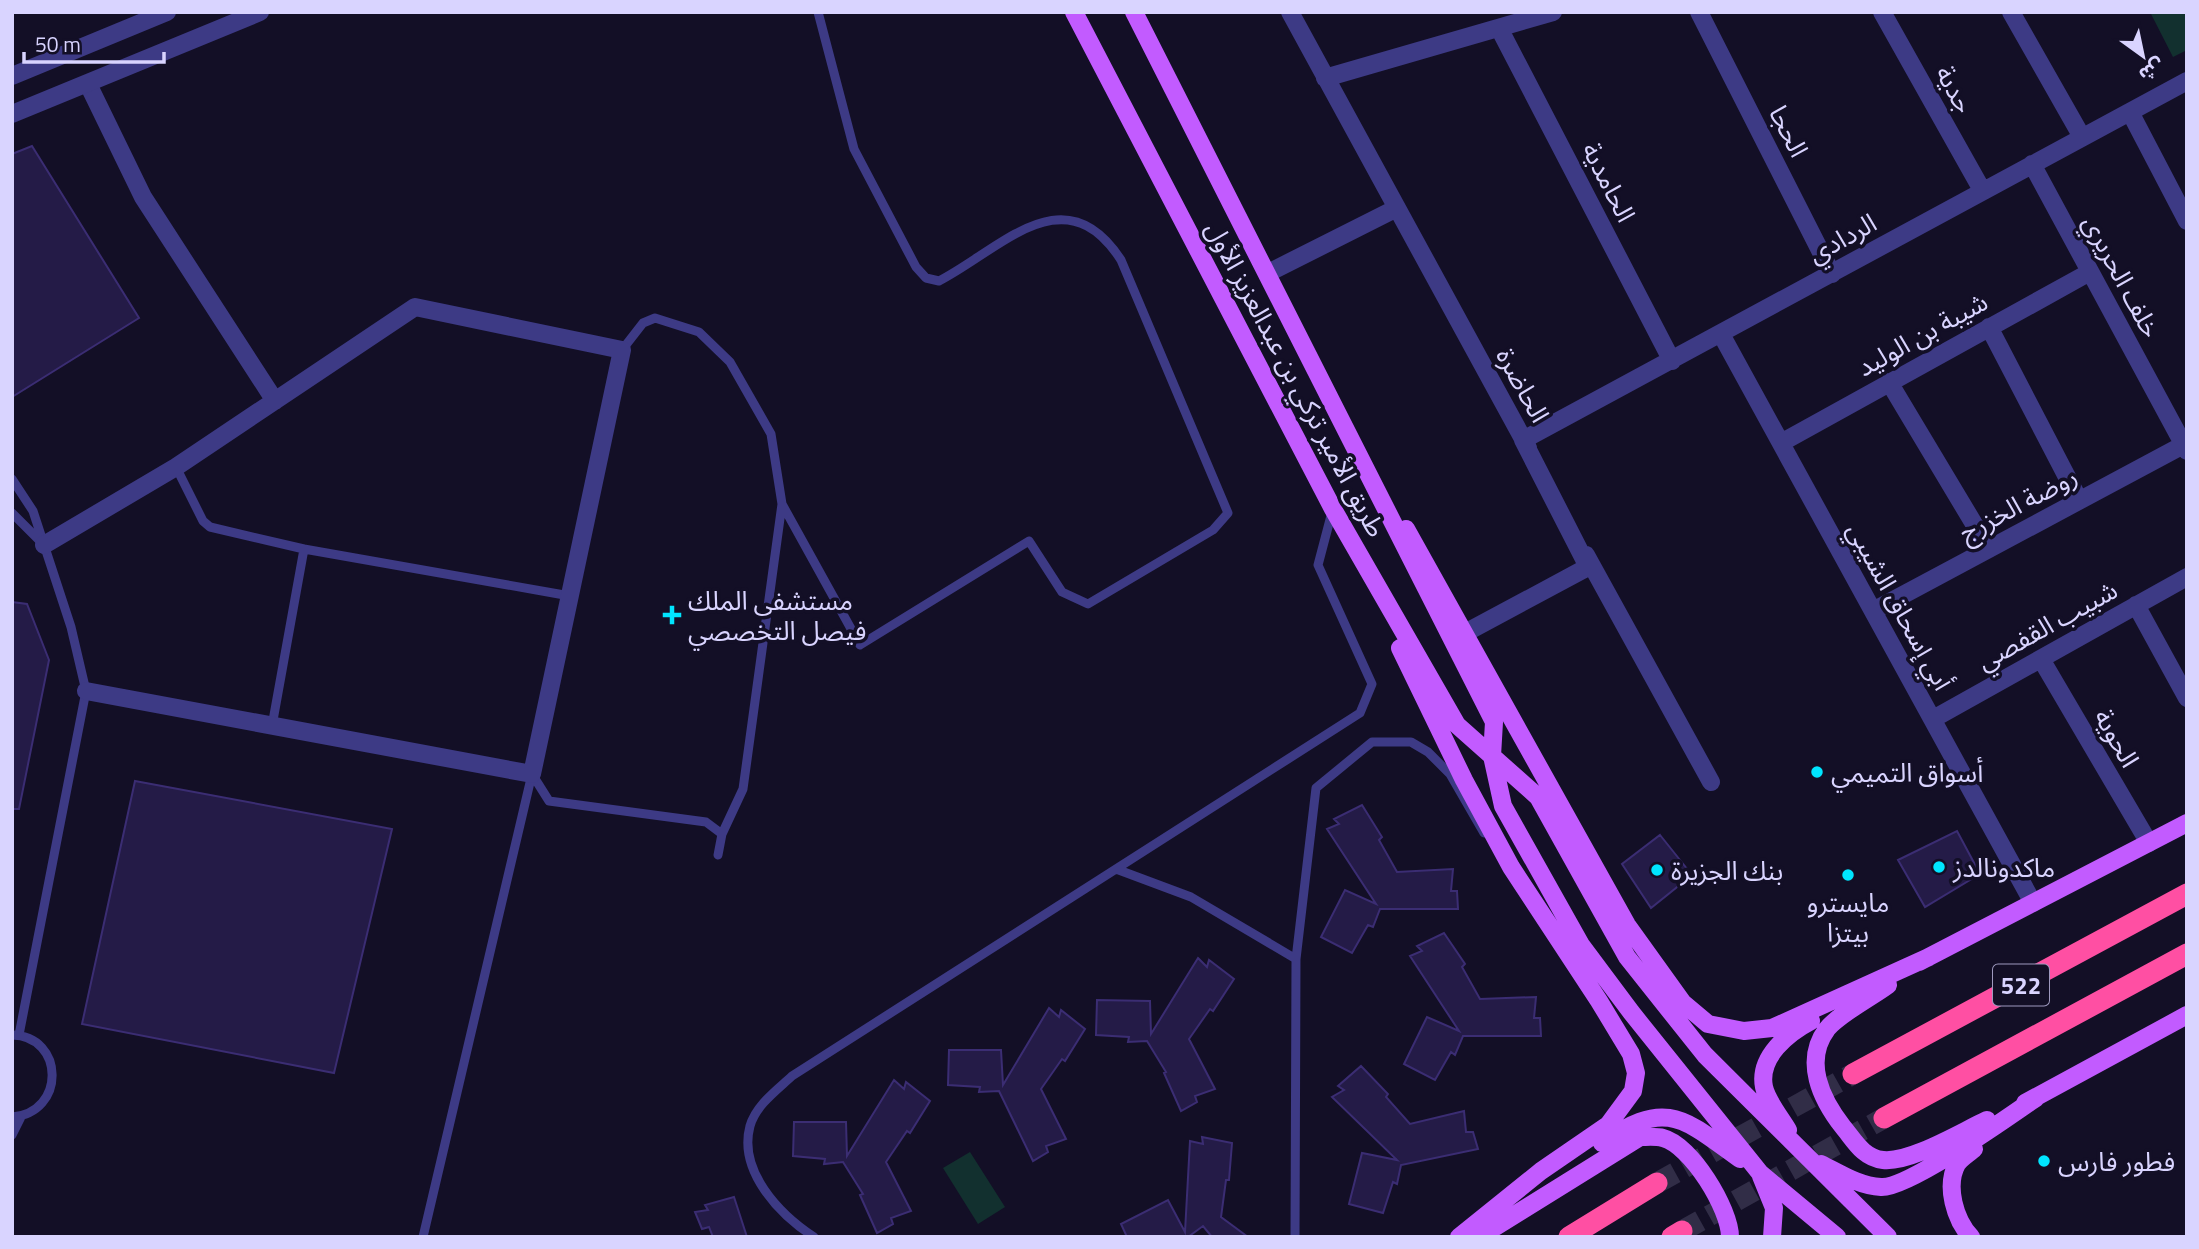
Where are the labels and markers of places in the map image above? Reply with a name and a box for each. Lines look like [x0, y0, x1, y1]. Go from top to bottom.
place label: مستشفى الملك فيصل التخصصي [688, 581, 866, 651]
marker: مستشفى الملك فيصل التخصصي [662, 605, 682, 625]
place label: أسواق التميمي [1831, 753, 1983, 793]
marker: أسواق التميمي [1809, 764, 1825, 780]
place label: ماكدونالدز [1952, 848, 2055, 887]
place label: بنك الجزيرة [1671, 851, 1783, 890]
marker: ماكدونالدز [1931, 859, 1947, 875]
marker: بنك الجزيرة [1649, 862, 1665, 878]
marker: مايسترو بيتزا [1840, 867, 1856, 883]
place label: مايسترو بيتزا [1807, 883, 1889, 952]
place label: فطور فارس [2058, 1142, 2175, 1181]
marker: فطور فارس [2036, 1153, 2052, 1169]

